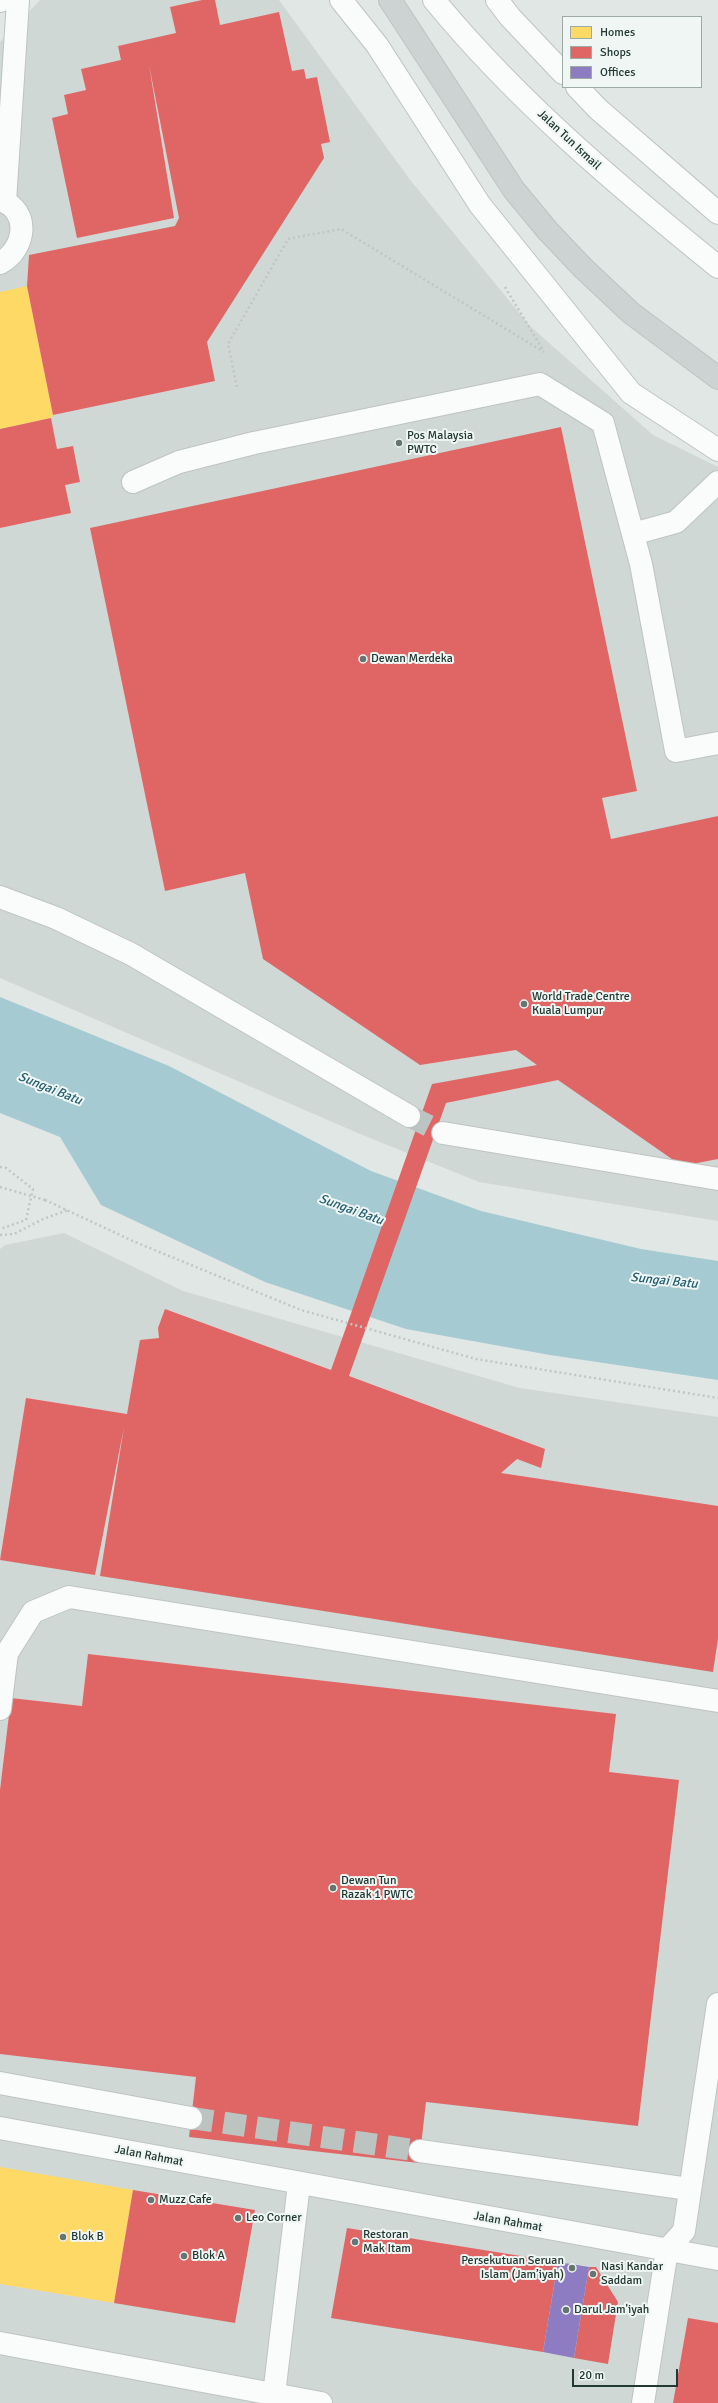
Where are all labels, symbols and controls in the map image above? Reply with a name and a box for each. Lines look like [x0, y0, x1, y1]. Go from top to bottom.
legend [562, 16, 702, 88]
text: Homes [600, 25, 635, 40]
text: Shops [600, 45, 631, 60]
text: Offices [600, 65, 635, 80]
street label: Jalan Tun Ismail [534, 107, 604, 173]
place label: Pos Malaysia PWTC [407, 429, 473, 457]
marker: Pos Malaysia PWTC [394, 438, 404, 448]
place label: Dewan Merdeka [371, 652, 453, 666]
marker: Dewan Merdeka [358, 654, 368, 664]
place label: World Trade Centre Kuala Lumpur [532, 990, 630, 1018]
marker: World Trade Centre Kuala Lumpur [519, 999, 529, 1009]
water label: Sungai Batu [16, 1069, 84, 1109]
water label: Sungai Batu [317, 1191, 385, 1229]
water label: Sungai Batu [630, 1270, 698, 1292]
place label: Dewan Tun Razak 1 PWTC [341, 1874, 413, 1902]
marker: Dewan Tun Razak 1 PWTC [328, 1883, 338, 1893]
street label: Jalan Rahmat [114, 2142, 184, 2170]
place label: Muzz Cafe [159, 2193, 212, 2207]
marker: Muzz Cafe [146, 2195, 156, 2205]
street label: Jalan Rahmat [473, 2209, 543, 2235]
place label: Leo Corner [246, 2211, 302, 2225]
marker: Leo Corner [233, 2213, 243, 2223]
place label: Restoran Mak Itam [363, 2228, 411, 2256]
place label: Blok B [71, 2230, 104, 2244]
marker: Blok B [58, 2232, 68, 2242]
marker: Restoran Mak Itam [350, 2237, 360, 2247]
place label: Blok A [192, 2249, 225, 2263]
marker: Blok A [179, 2251, 189, 2261]
place label: Persekutuan Seruan Islam (Jam’iyah) [461, 2254, 564, 2282]
place label: Nasi Kandar Saddam [601, 2260, 663, 2288]
marker: Persekutuan Seruan Islam (Jam’iyah) [567, 2263, 577, 2273]
marker: Nasi Kandar Saddam [588, 2269, 598, 2279]
place label: Darul Jam'iyah [574, 2303, 649, 2317]
marker: Darul Jam'iyah [561, 2305, 571, 2315]
scale bar [574, 2361, 680, 2387]
text: 20 m [579, 2368, 604, 2383]

